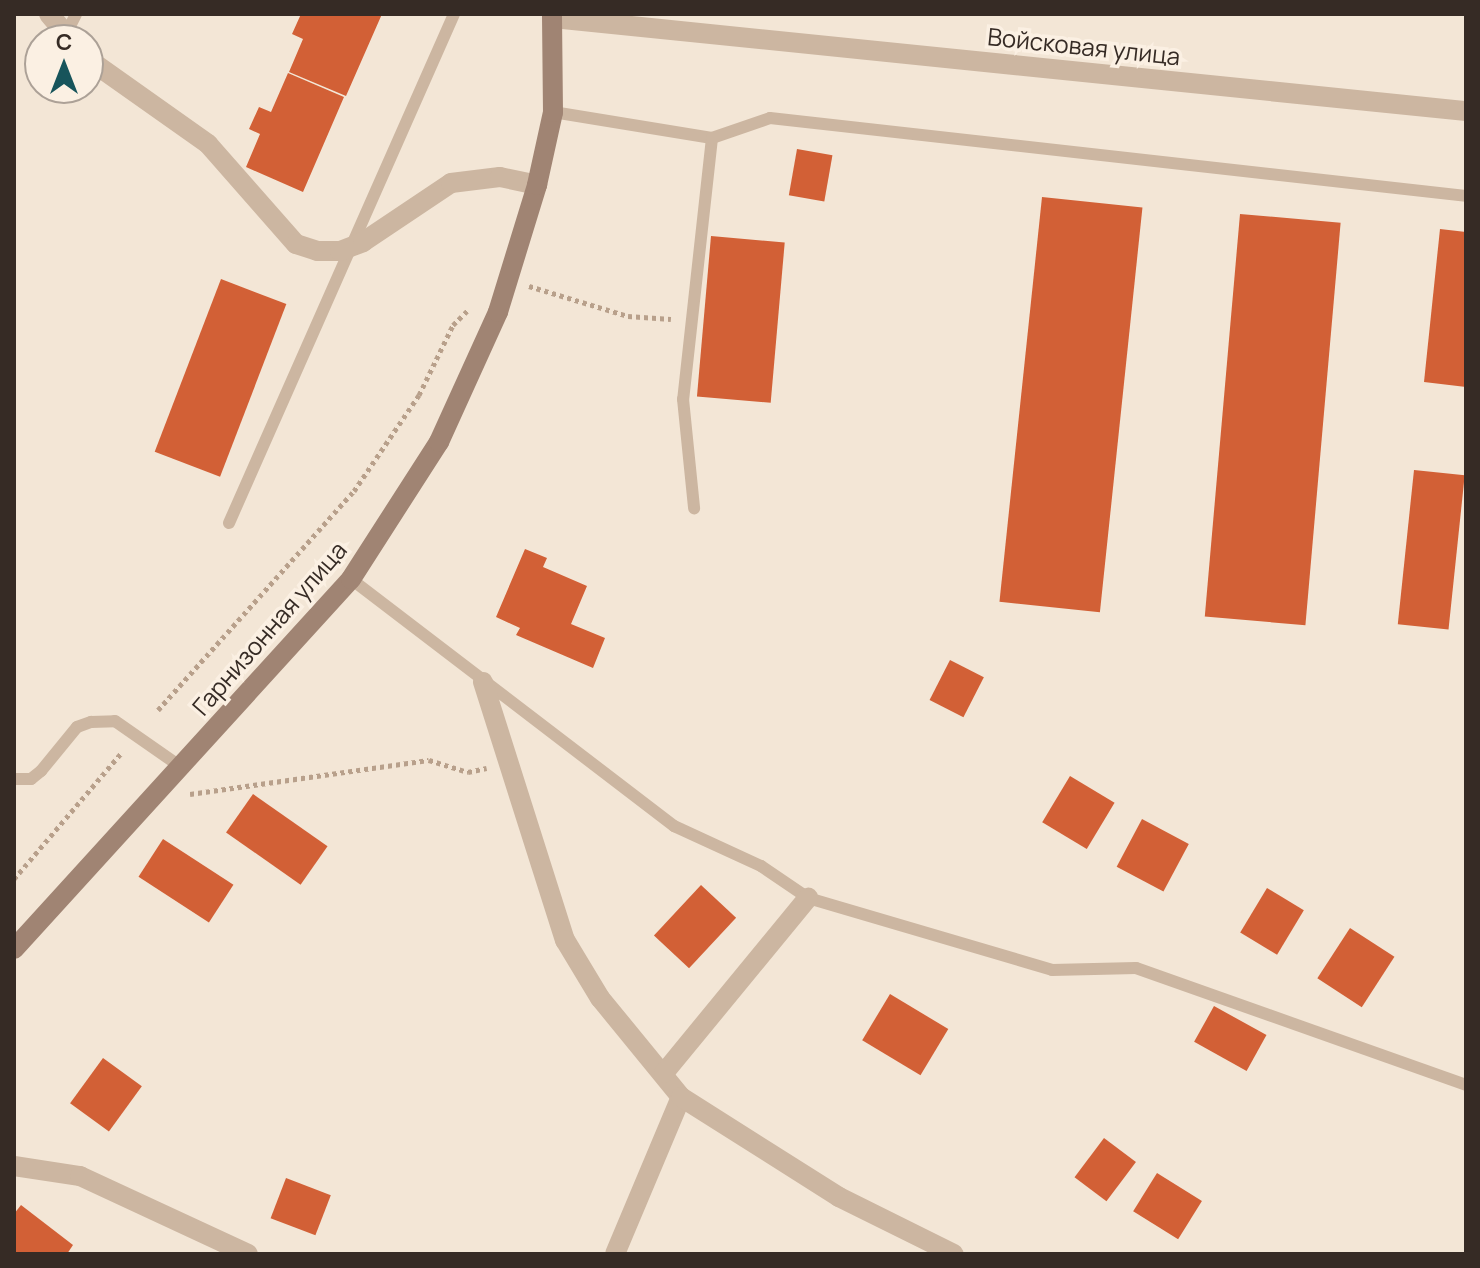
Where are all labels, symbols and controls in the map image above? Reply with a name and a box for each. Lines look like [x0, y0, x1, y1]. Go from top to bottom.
street label: Войсковая улица [986, 22, 1182, 70]
north arrow [24, 24, 104, 104]
text: С [56, 27, 72, 57]
street label: Гарнизонная улица [186, 535, 352, 721]

